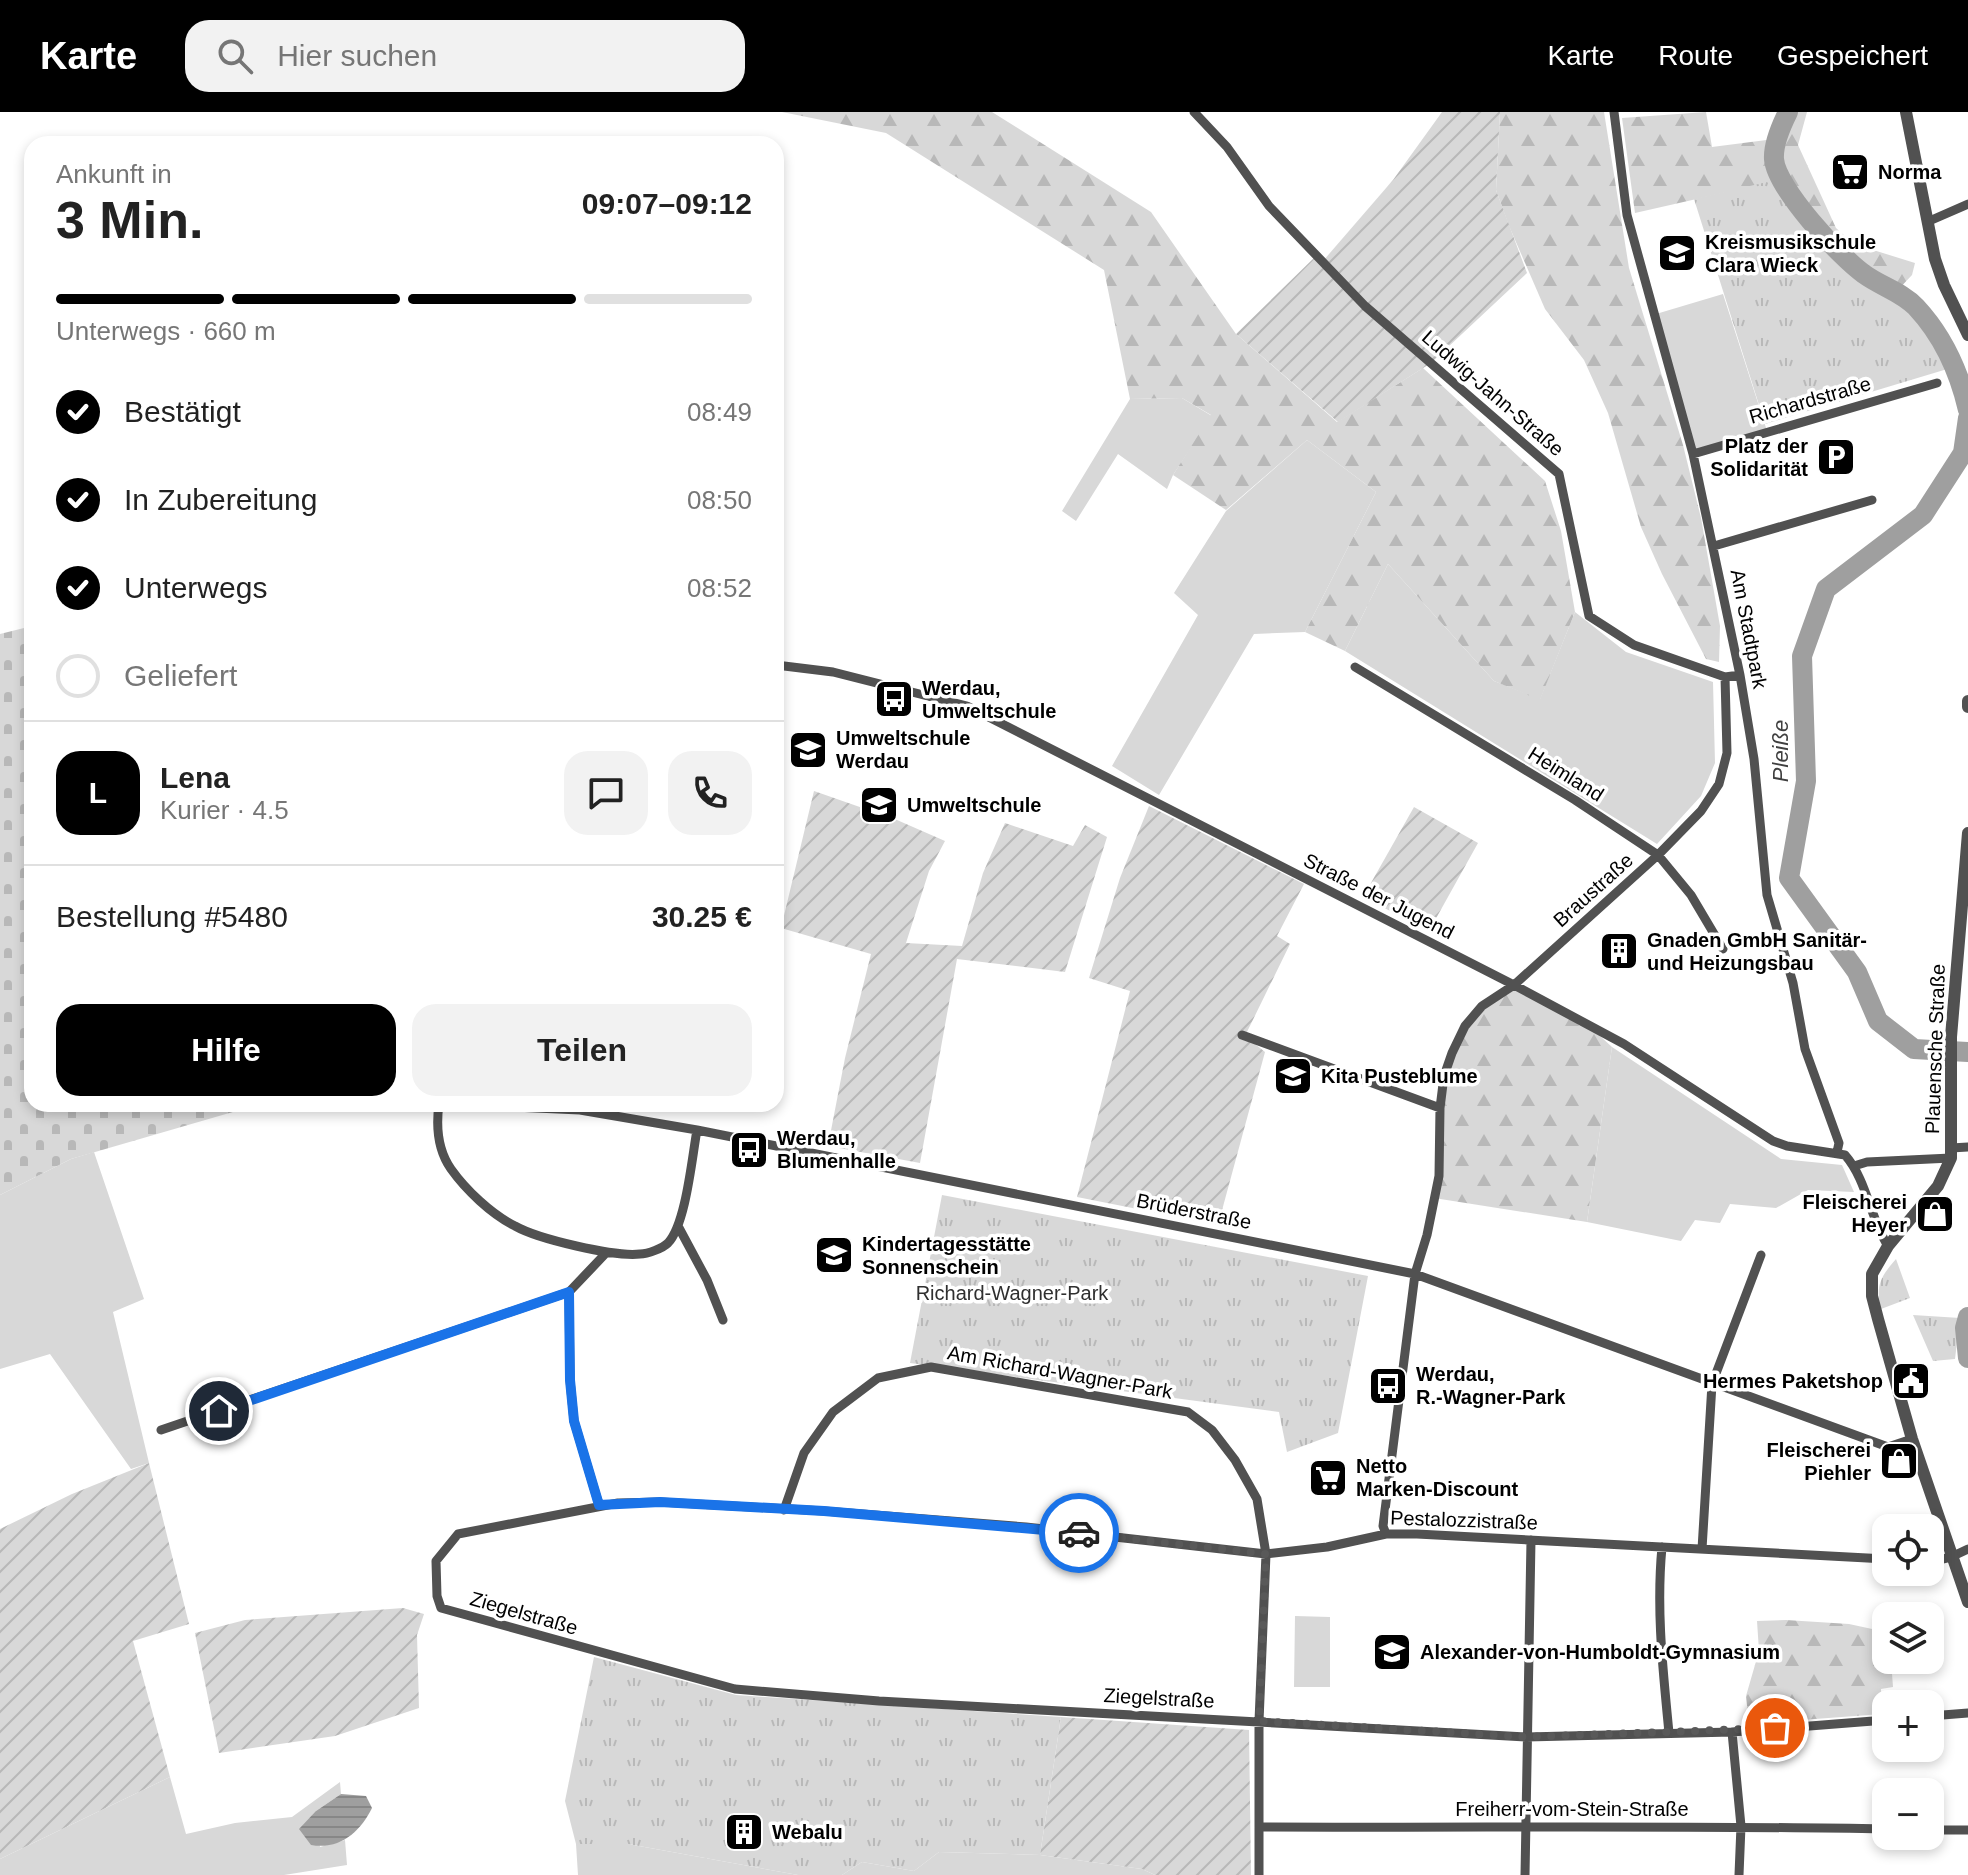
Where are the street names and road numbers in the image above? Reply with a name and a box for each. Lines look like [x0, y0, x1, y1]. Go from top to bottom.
street label: Ludwig-Jahn-Straße [1418, 326, 1568, 460]
street label: Richardstraße [1747, 372, 1873, 428]
street label: Am Stadtpark [1727, 567, 1772, 692]
street label: Heimland [1524, 742, 1608, 806]
street label: Straße der Jugend [1300, 849, 1458, 943]
street label: Braustraße [1549, 849, 1637, 931]
street label: Plauensche Straße [1921, 964, 1949, 1134]
street label: Brüderstraße [1135, 1189, 1253, 1233]
street label: Am Richard-Wagner-Park [946, 1341, 1175, 1403]
street label: Pestalozzistraße [1390, 1506, 1538, 1534]
street label: Ziegelstraße [468, 1587, 580, 1639]
street label: Ziegelstraße [1103, 1684, 1215, 1712]
street label: Freiherr-vom-Stein-Straße [1455, 1798, 1689, 1820]

